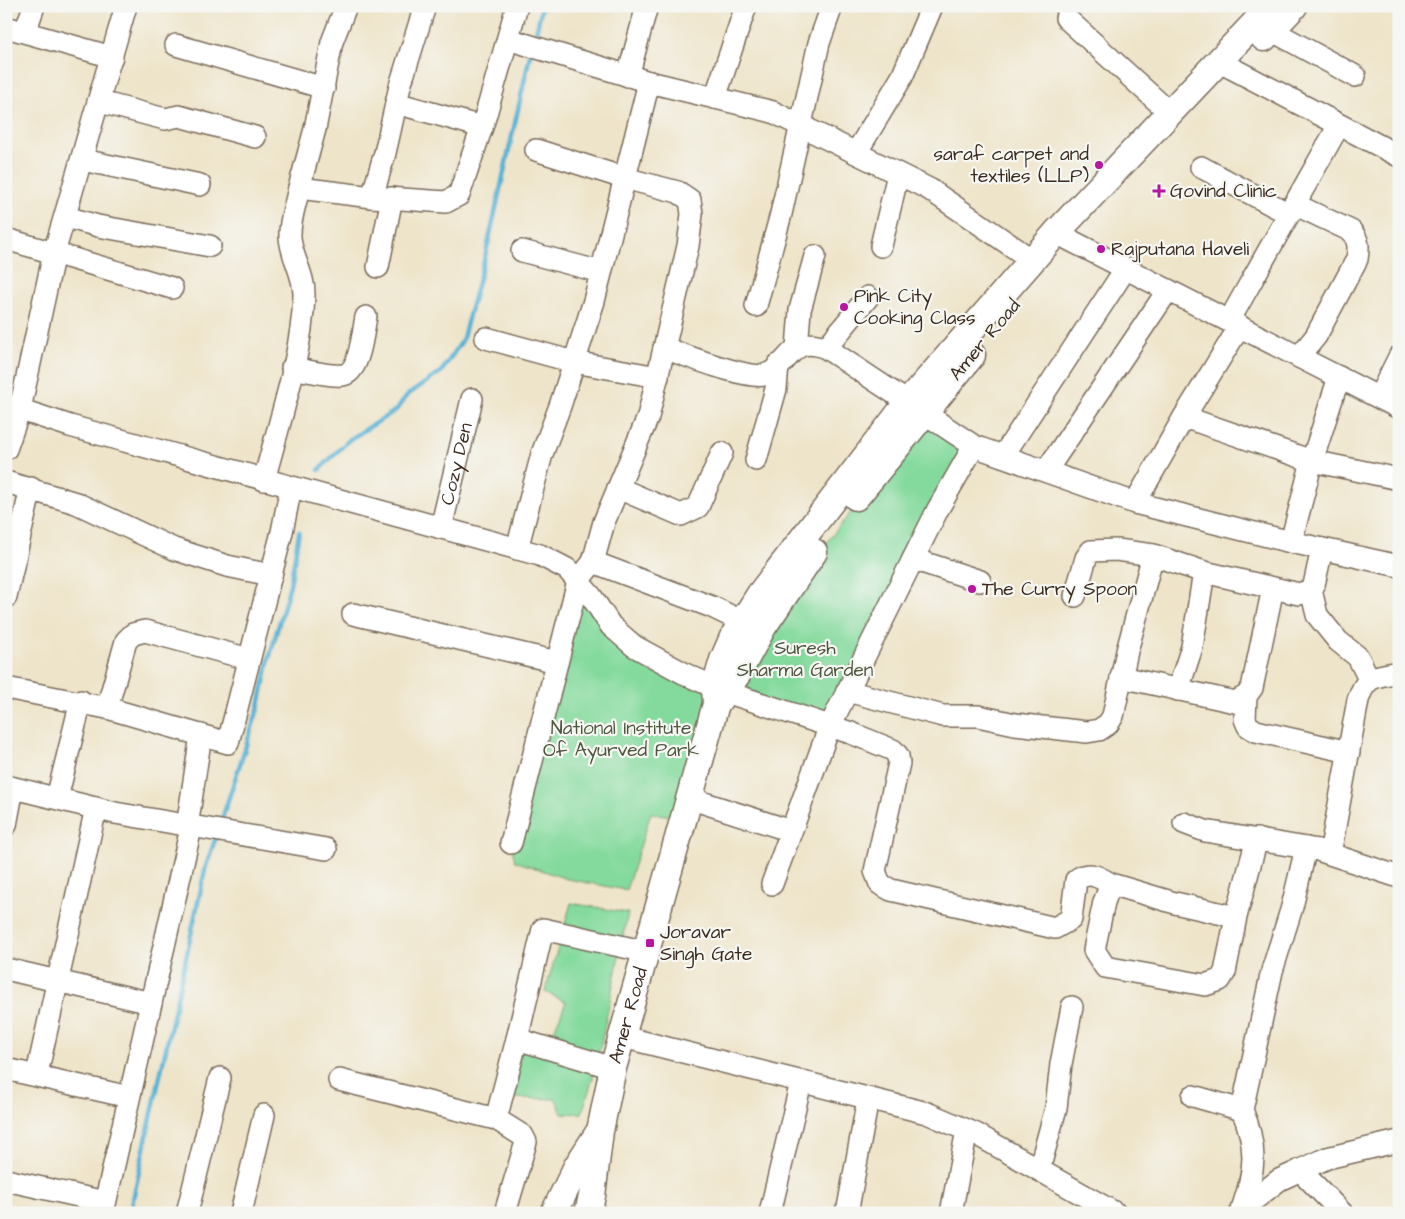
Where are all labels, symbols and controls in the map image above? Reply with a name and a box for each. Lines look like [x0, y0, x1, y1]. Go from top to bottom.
place label: saraf carpet and textiles (LLP) [934, 141, 1089, 190]
marker: saraf carpet and textiles (LLP) [1093, 159, 1105, 171]
place label: Govind Clinic [1170, 178, 1277, 205]
marker: Govind Clinic [1152, 184, 1166, 198]
place label: Rajputana Haveli [1111, 236, 1249, 263]
marker: Rajputana Haveli [1095, 243, 1107, 255]
place label: Pink City Cooking Class [854, 283, 975, 333]
street label: Amer Road [943, 293, 1027, 387]
marker: Pink City Cooking Class [838, 301, 850, 313]
street label: Cozy Den [434, 420, 479, 508]
place label: The Curry Spoon [982, 576, 1137, 604]
marker: The Curry Spoon [966, 583, 978, 595]
park label: Suresh Sharma Garden [737, 635, 873, 684]
park label: National Institute Of Ayurved Park [543, 715, 699, 765]
place label: Joravar Singh Gate [660, 919, 752, 969]
marker: Joravar Singh Gate [644, 937, 656, 949]
street label: Amer Road [601, 964, 654, 1067]

